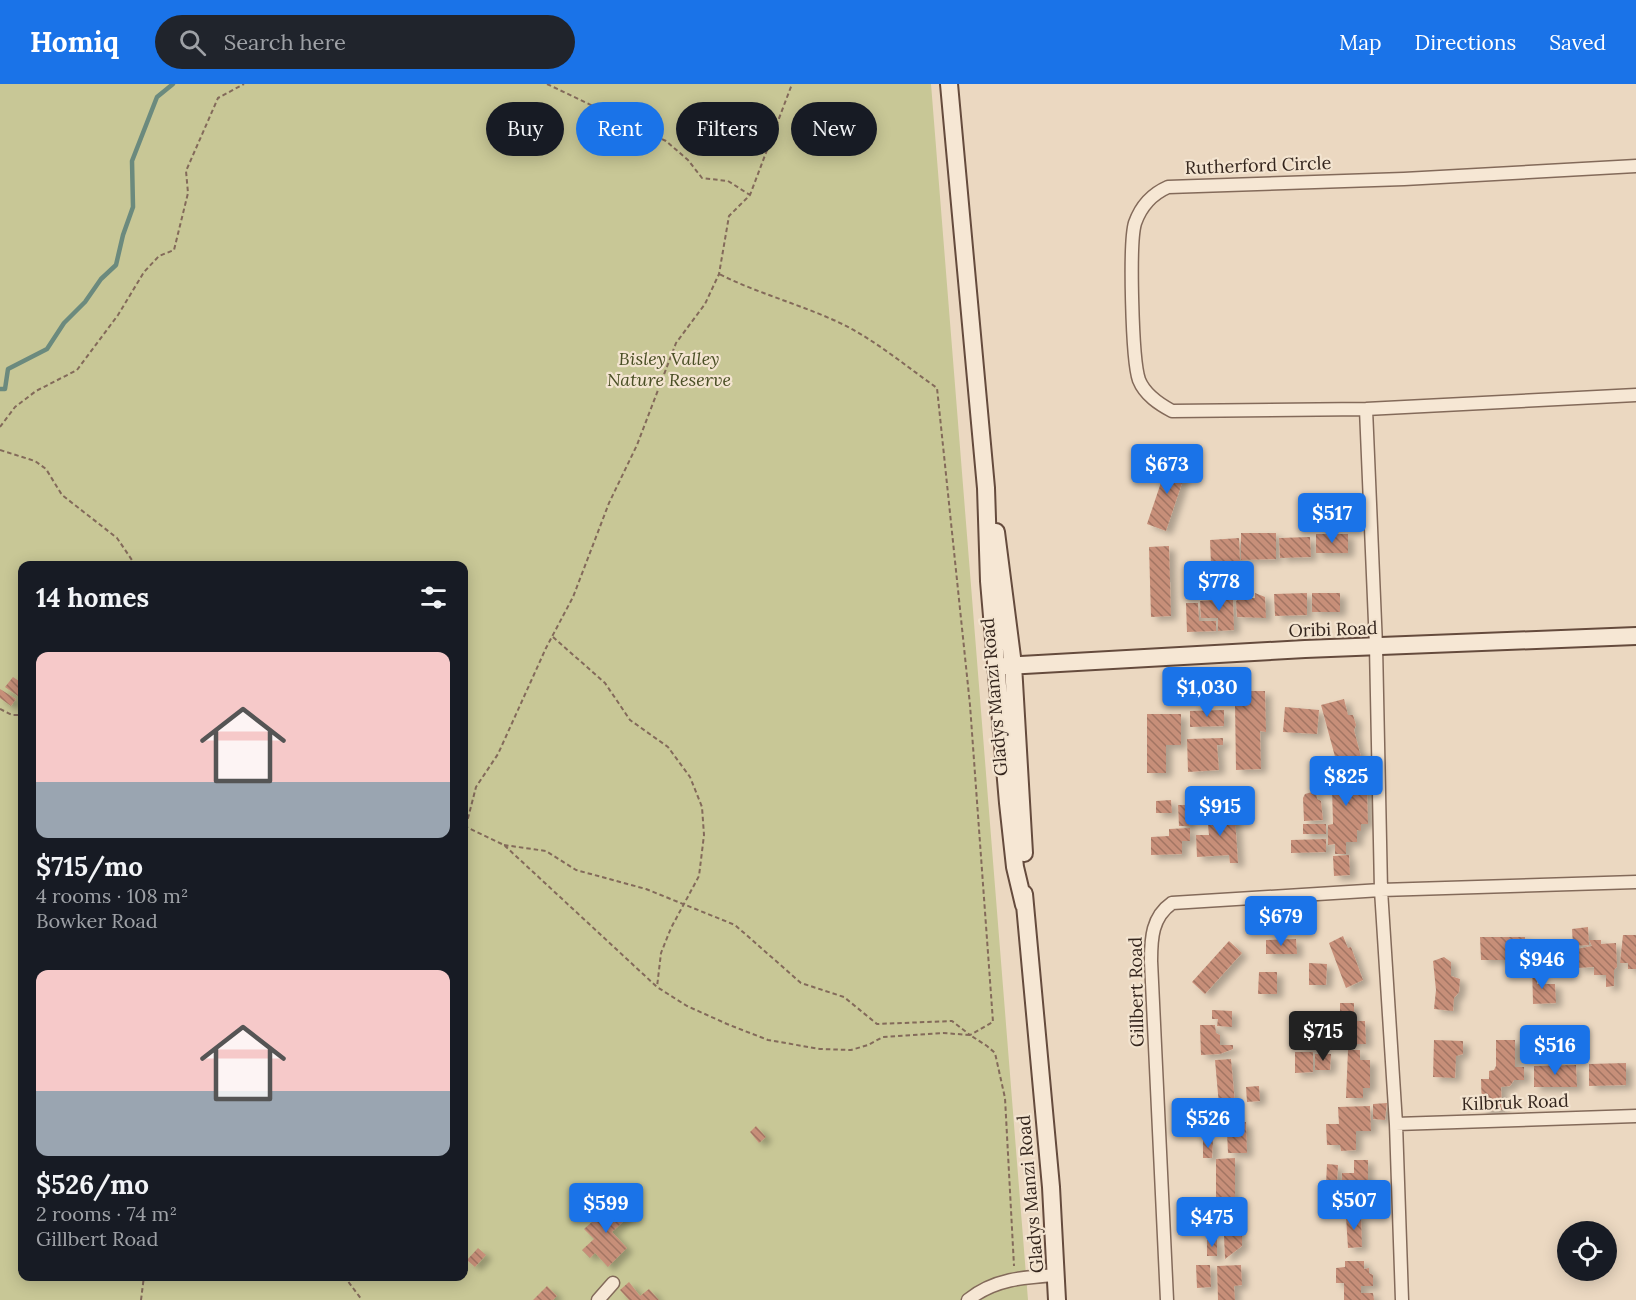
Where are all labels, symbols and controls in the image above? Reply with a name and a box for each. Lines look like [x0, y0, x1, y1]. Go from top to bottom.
search box [155, 15, 575, 69]
text: Homiq [30, 24, 119, 60]
icon: search [176, 26, 209, 59]
text: Search here [224, 28, 346, 56]
text: Map [1339, 29, 1382, 56]
text: Directions [1415, 29, 1516, 56]
text: Saved [1549, 29, 1606, 56]
chip: Buy [486, 102, 564, 156]
chip: Rent [576, 102, 664, 156]
chip: Filters [676, 102, 779, 156]
chip: New [791, 102, 877, 156]
street label: Rutherford Circle [1184, 151, 1332, 179]
park label: Bisley Valley Nature Reserve [607, 347, 731, 391]
pin: $673 [1131, 444, 1203, 495]
text: $673 [1145, 451, 1189, 476]
pin: $517 [1296, 493, 1368, 544]
text: $517 [1312, 500, 1352, 525]
pin: $778 [1183, 561, 1255, 612]
text: $778 [1198, 568, 1240, 593]
text: 14 homes [36, 581, 149, 614]
icon: filters [417, 581, 450, 614]
street label: Oribi Road [1288, 616, 1378, 642]
street label: Gladys Manzi Road [976, 617, 1012, 777]
pin: $1,030 [1158, 667, 1256, 718]
text: $1,030 [1176, 674, 1238, 699]
icon: home [189, 691, 297, 799]
pin: $825 [1310, 756, 1382, 807]
text: $825 [1324, 763, 1368, 788]
pin: $915 [1184, 786, 1256, 837]
text: $915 [1199, 793, 1241, 818]
text: $715/mo [36, 850, 143, 883]
text: 4 rooms · 108 m² [36, 883, 188, 908]
pin: $679 [1245, 896, 1317, 947]
text: $679 [1259, 903, 1303, 928]
text: Bowker Road [36, 908, 158, 933]
street label: Gillbert Road [1124, 936, 1148, 1047]
pin: $946 [1506, 939, 1578, 990]
text: $946 [1519, 946, 1565, 971]
icon: home [189, 1009, 297, 1117]
pin: $715 [1287, 1011, 1359, 1062]
text: $715 [1303, 1018, 1343, 1043]
pin: $516 [1519, 1025, 1591, 1076]
text: $516 [1534, 1032, 1576, 1057]
street label: Kilbruk Road [1461, 1089, 1569, 1115]
pin: $526 [1172, 1098, 1244, 1149]
text: $526 [1186, 1105, 1230, 1130]
street label: Gladys Manzi Road [1012, 1114, 1048, 1274]
text: $526/mo [36, 1168, 149, 1201]
pin: $507 [1318, 1180, 1390, 1231]
pin: $599 [570, 1183, 642, 1234]
text: $507 [1332, 1187, 1376, 1212]
text: $599 [583, 1190, 629, 1215]
pin: $475 [1176, 1197, 1248, 1248]
text: 2 rooms · 74 m² [36, 1201, 177, 1226]
text: $475 [1191, 1204, 1233, 1229]
map controls [1557, 1221, 1617, 1281]
button: locate [1557, 1221, 1617, 1281]
text: Gillbert Road [36, 1226, 158, 1251]

